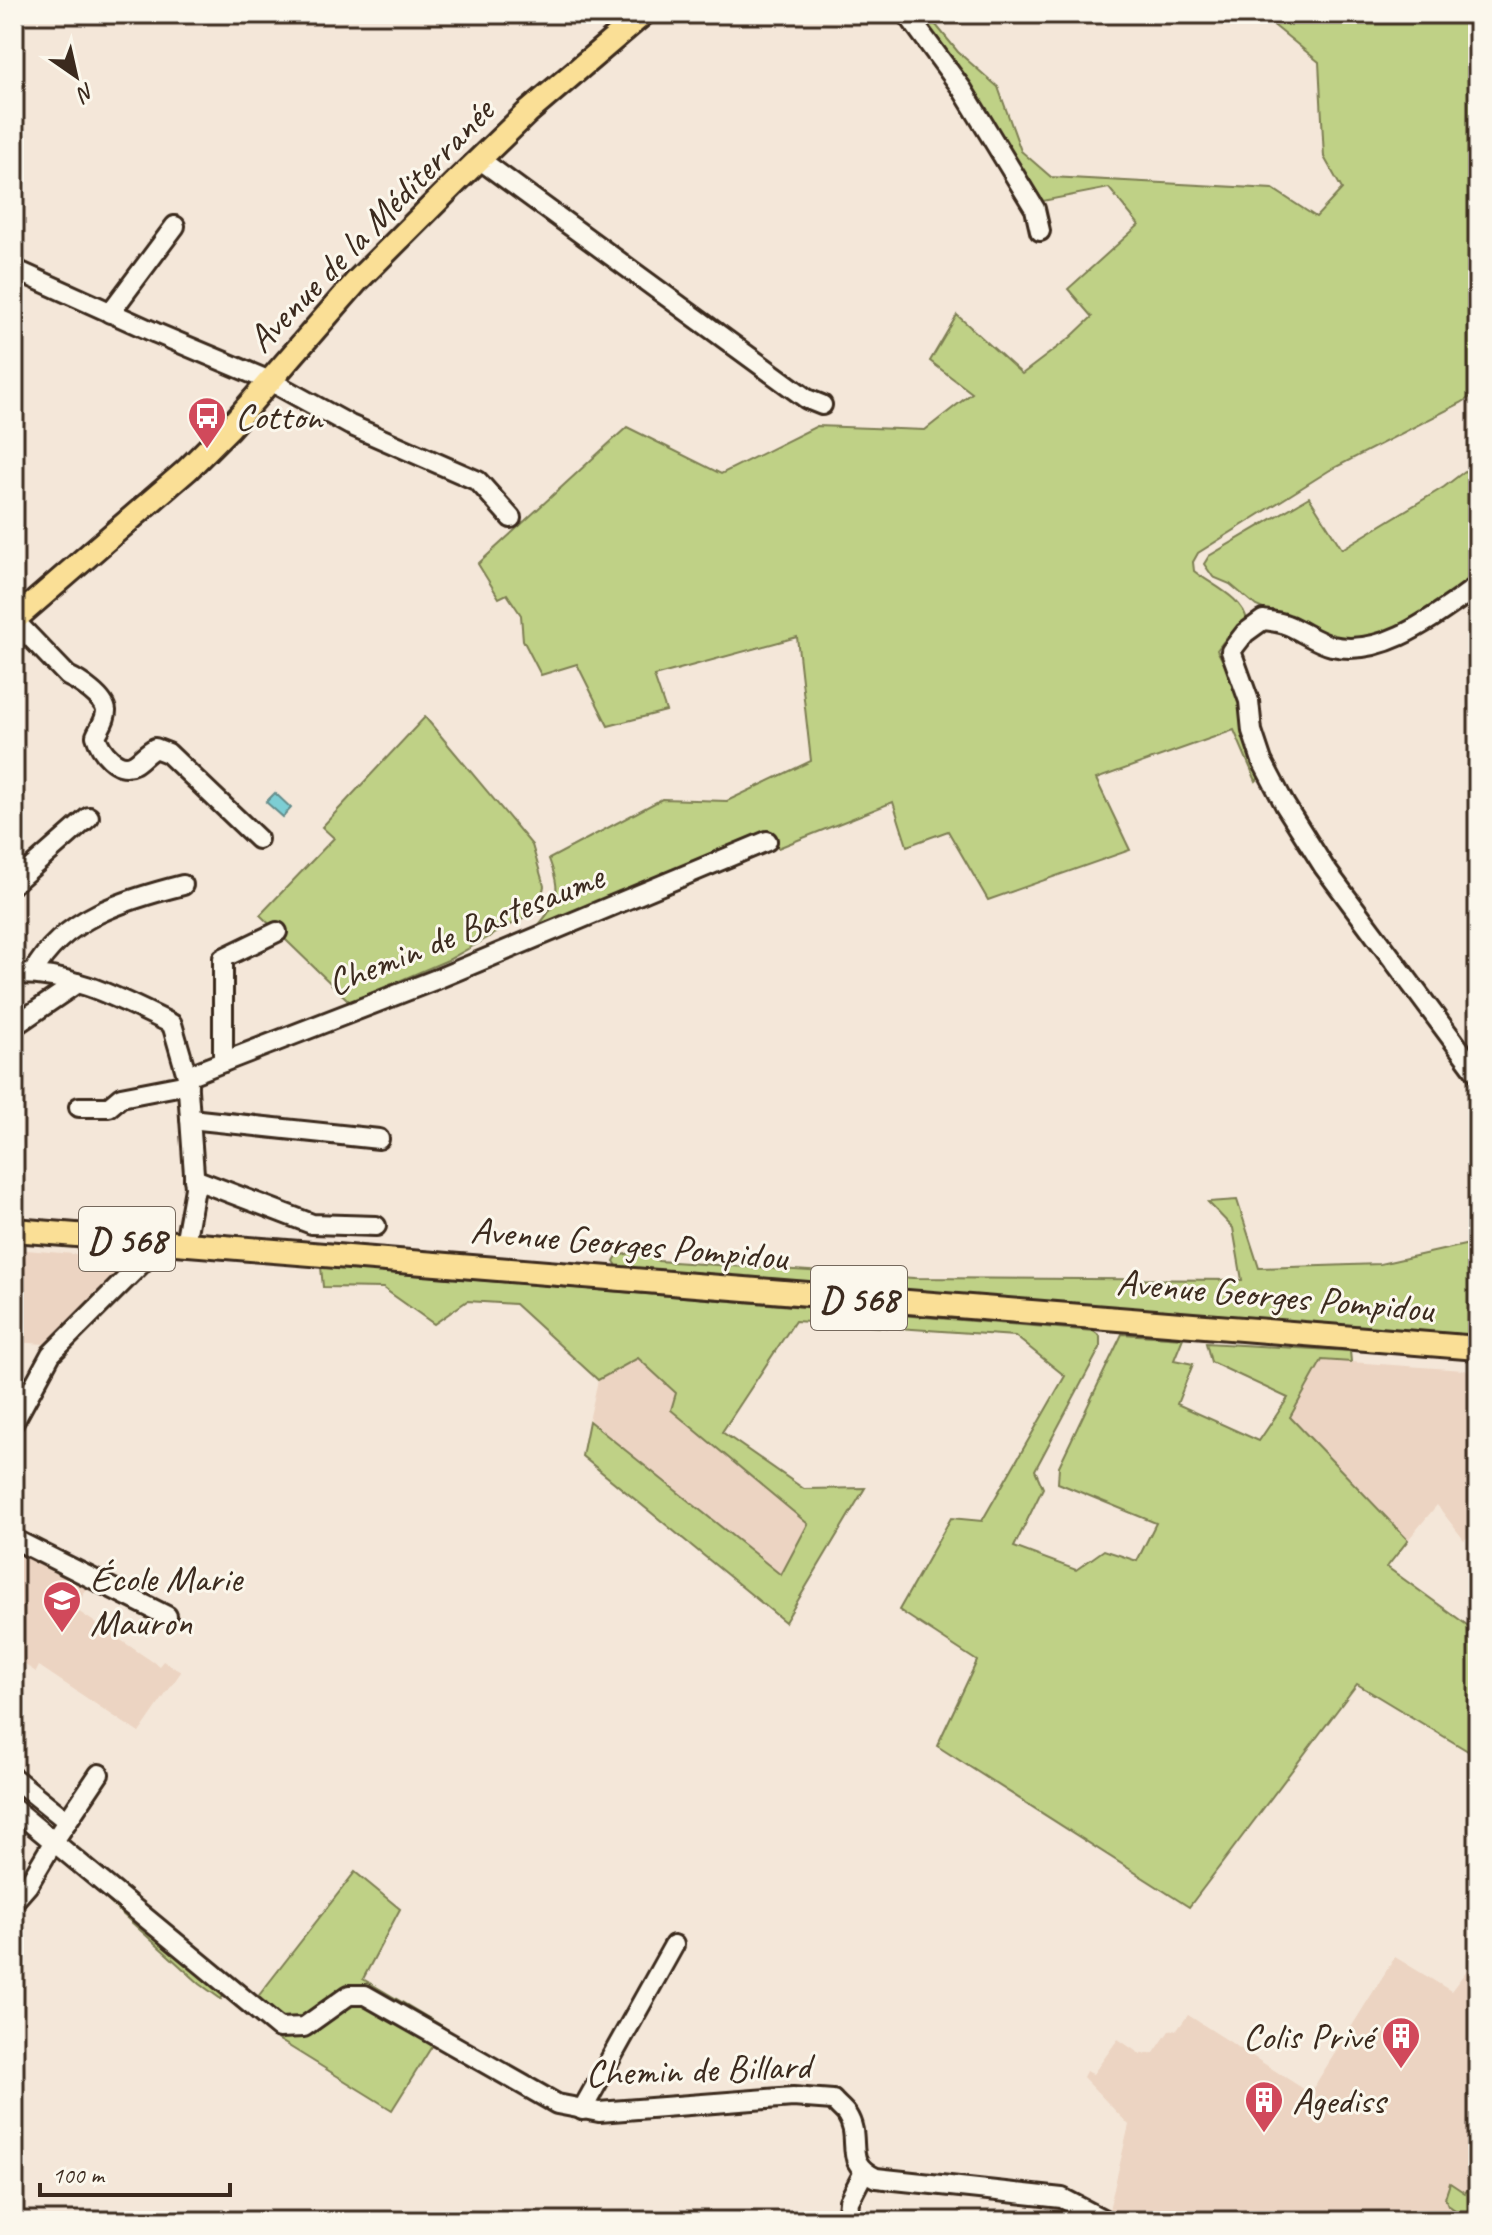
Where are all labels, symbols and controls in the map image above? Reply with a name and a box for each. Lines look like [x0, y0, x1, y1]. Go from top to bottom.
north arrow [36, 36, 116, 116]
text: N [70, 76, 100, 109]
street label: Avenue de la Méditerranée [237, 87, 506, 362]
place label: Cotton [235, 393, 324, 440]
bus stop icon: Cotton [186, 395, 228, 450]
street label: Chemin de Bastesaume [320, 852, 613, 1006]
street label: Avenue Georges Pompidou [469, 1206, 791, 1281]
road number: D 568 [79, 1207, 175, 1271]
street label: Avenue Georges Pompidou [1115, 1258, 1437, 1333]
road number: D 568 [811, 1266, 907, 1330]
place label: École Marie Mauron [90, 1555, 244, 1646]
school or university icon: École Marie Mauron [41, 1579, 83, 1634]
place label: Colis Privé [1243, 2013, 1379, 2060]
building icon: Colis Privé [1380, 2015, 1422, 2070]
street label: Chemin de Billard [585, 2042, 817, 2097]
place label: Agediss [1292, 2077, 1389, 2124]
building icon: Agediss [1243, 2079, 1285, 2134]
scale bar [40, 2147, 230, 2197]
text: 100 m [52, 2160, 106, 2190]

